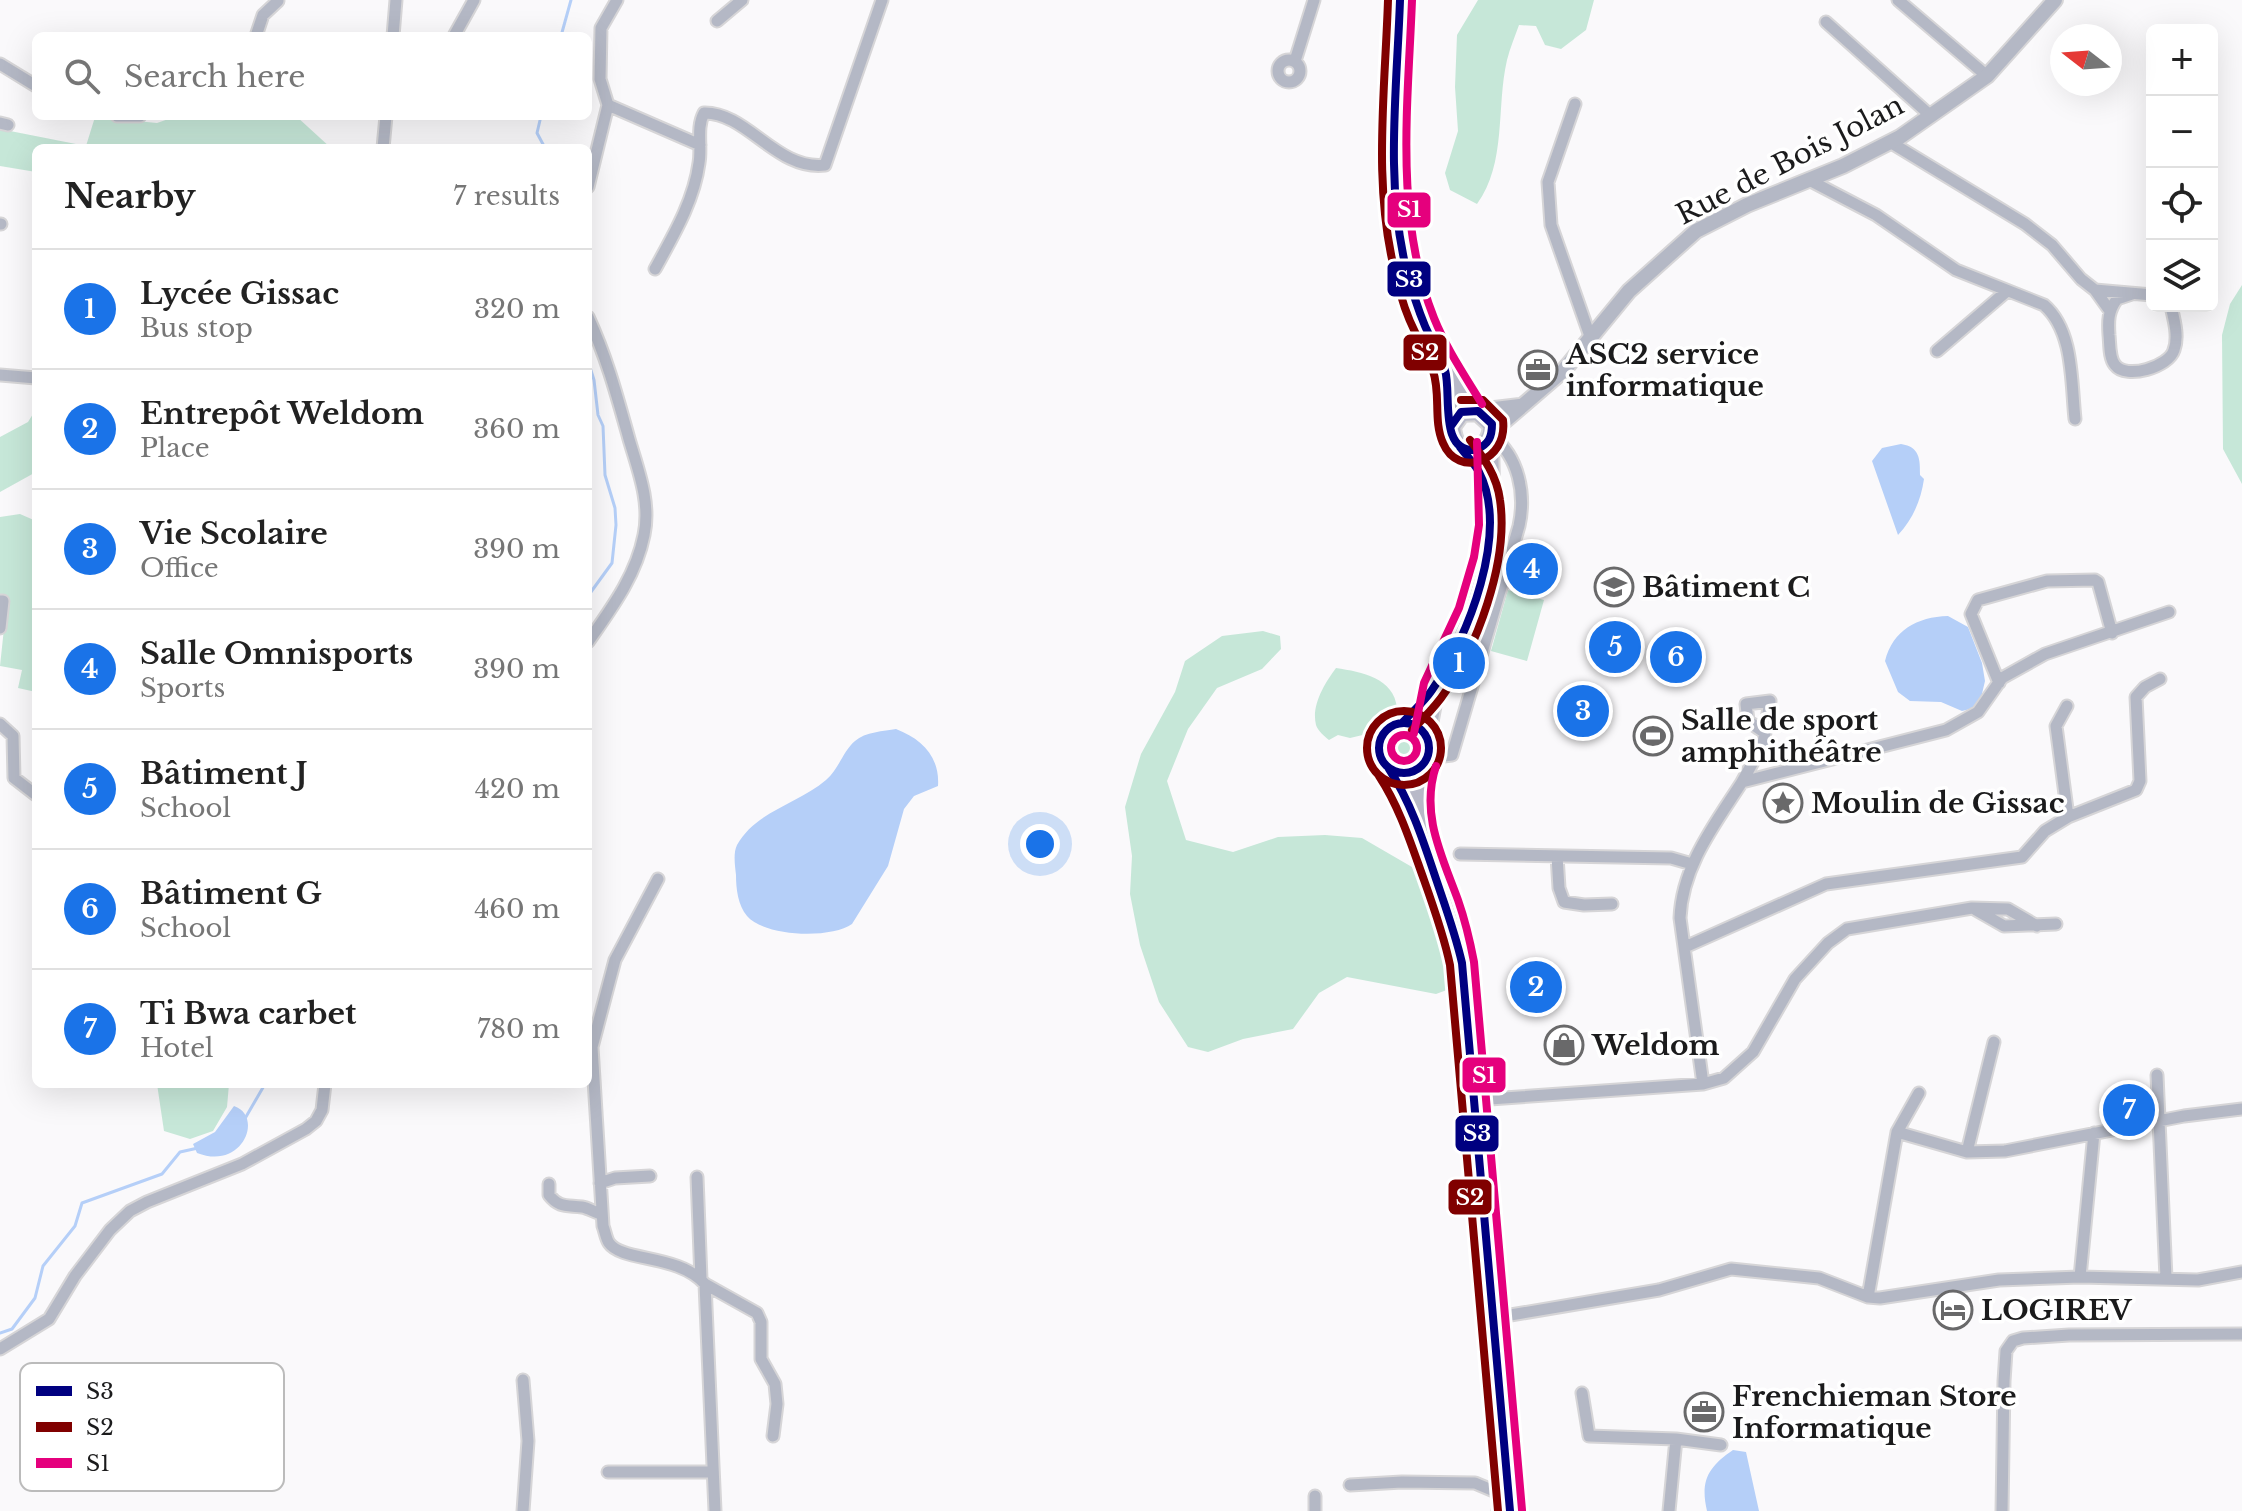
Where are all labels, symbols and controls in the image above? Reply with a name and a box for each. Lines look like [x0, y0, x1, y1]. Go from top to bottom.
north arrow [2050, 24, 2122, 96]
map controls [2146, 24, 2218, 312]
button: + [2146, 24, 2218, 96]
search box [32, 32, 592, 120]
icon: search [60, 54, 104, 98]
text: Search here [124, 58, 305, 95]
street label: Rue de Bois Jolan [1670, 88, 1910, 232]
button: − [2146, 96, 2218, 168]
button: locate [2146, 168, 2218, 240]
text: Nearby [64, 175, 196, 217]
text: 7 results [453, 180, 560, 212]
line badge: S1 [1386, 191, 1432, 229]
text: S1 [1397, 196, 1421, 223]
button: layers [2146, 240, 2218, 312]
line badge: S3 [1386, 260, 1432, 298]
text: S3 [1395, 266, 1423, 293]
text: Lycée Gissac [140, 275, 339, 312]
text: 1 [84, 293, 96, 325]
text: 320 m [474, 293, 560, 325]
text: Bus stop [140, 312, 253, 344]
line badge: S2 [1402, 333, 1448, 372]
place label: ASC2 service informatique [1565, 337, 1764, 404]
text: S2 [1411, 339, 1439, 366]
office icon: ASC2 service informatique [1517, 349, 1559, 391]
text: Entrepôt Weldom [140, 395, 424, 432]
text: 2 [82, 413, 98, 445]
text: 360 m [473, 413, 560, 445]
text: Place [140, 432, 210, 464]
text: Vie Scolaire [140, 515, 328, 552]
text: 3 [82, 533, 98, 565]
text: 390 m [473, 533, 560, 565]
pin: 4 [1506, 539, 1558, 599]
text: Office [140, 552, 219, 584]
school or university icon: Bâtiment C [1593, 566, 1635, 608]
place label: Bâtiment C [1642, 570, 1810, 605]
pin: 5 [1589, 617, 1641, 677]
pin: 6 [1650, 627, 1702, 687]
pin: 1 [1433, 633, 1485, 693]
text: Salle Omnisports [140, 635, 413, 672]
text: 4 [81, 653, 99, 685]
text: 390 m [473, 653, 560, 685]
text: Sports [140, 672, 225, 704]
pin: 3 [1557, 681, 1609, 741]
place label: Salle de sport amphithéâtre [1681, 703, 1882, 770]
sports icon: Salle de sport amphithéâtre [1632, 715, 1674, 757]
text: Bâtiment J [140, 755, 308, 792]
text: 5 [82, 773, 98, 805]
text: 420 m [475, 773, 560, 805]
place icon: Moulin de Gissac [1762, 782, 1804, 824]
place label: Moulin de Gissac [1811, 786, 2065, 821]
text: School [140, 792, 231, 824]
your location [1020, 824, 1060, 864]
text: Bâtiment G [140, 875, 322, 912]
text: 6 [81, 893, 99, 925]
text: 460 m [474, 893, 560, 925]
text: School [140, 912, 231, 944]
pin: 2 [1510, 957, 1562, 1017]
text: Ti Bwa carbet [140, 995, 357, 1032]
text: 7 [83, 1013, 97, 1045]
text: 780 m [477, 1013, 560, 1045]
shop icon: Weldom [1543, 1024, 1585, 1066]
place label: Weldom [1591, 1028, 1719, 1063]
text: Hotel [140, 1032, 214, 1064]
line badge: S1 [1461, 1056, 1507, 1094]
text: S1 [1472, 1062, 1496, 1089]
pin: 7 [2103, 1080, 2155, 1140]
line badge: S3 [1454, 1114, 1500, 1153]
text: S3 [1463, 1120, 1491, 1147]
line badge: S2 [1447, 1178, 1493, 1216]
text: S2 [1456, 1184, 1484, 1211]
hotel icon: LOGIREV [1932, 1289, 1974, 1331]
place label: LOGIREV [1981, 1293, 2132, 1328]
legend [20, 1363, 284, 1491]
text: S3 [86, 1378, 114, 1405]
place label: Frenchieman Store Informatique [1732, 1379, 2017, 1446]
office icon: Frenchieman Store Informatique [1683, 1391, 1725, 1433]
text: S2 [86, 1414, 114, 1441]
text: S1 [86, 1450, 110, 1477]

